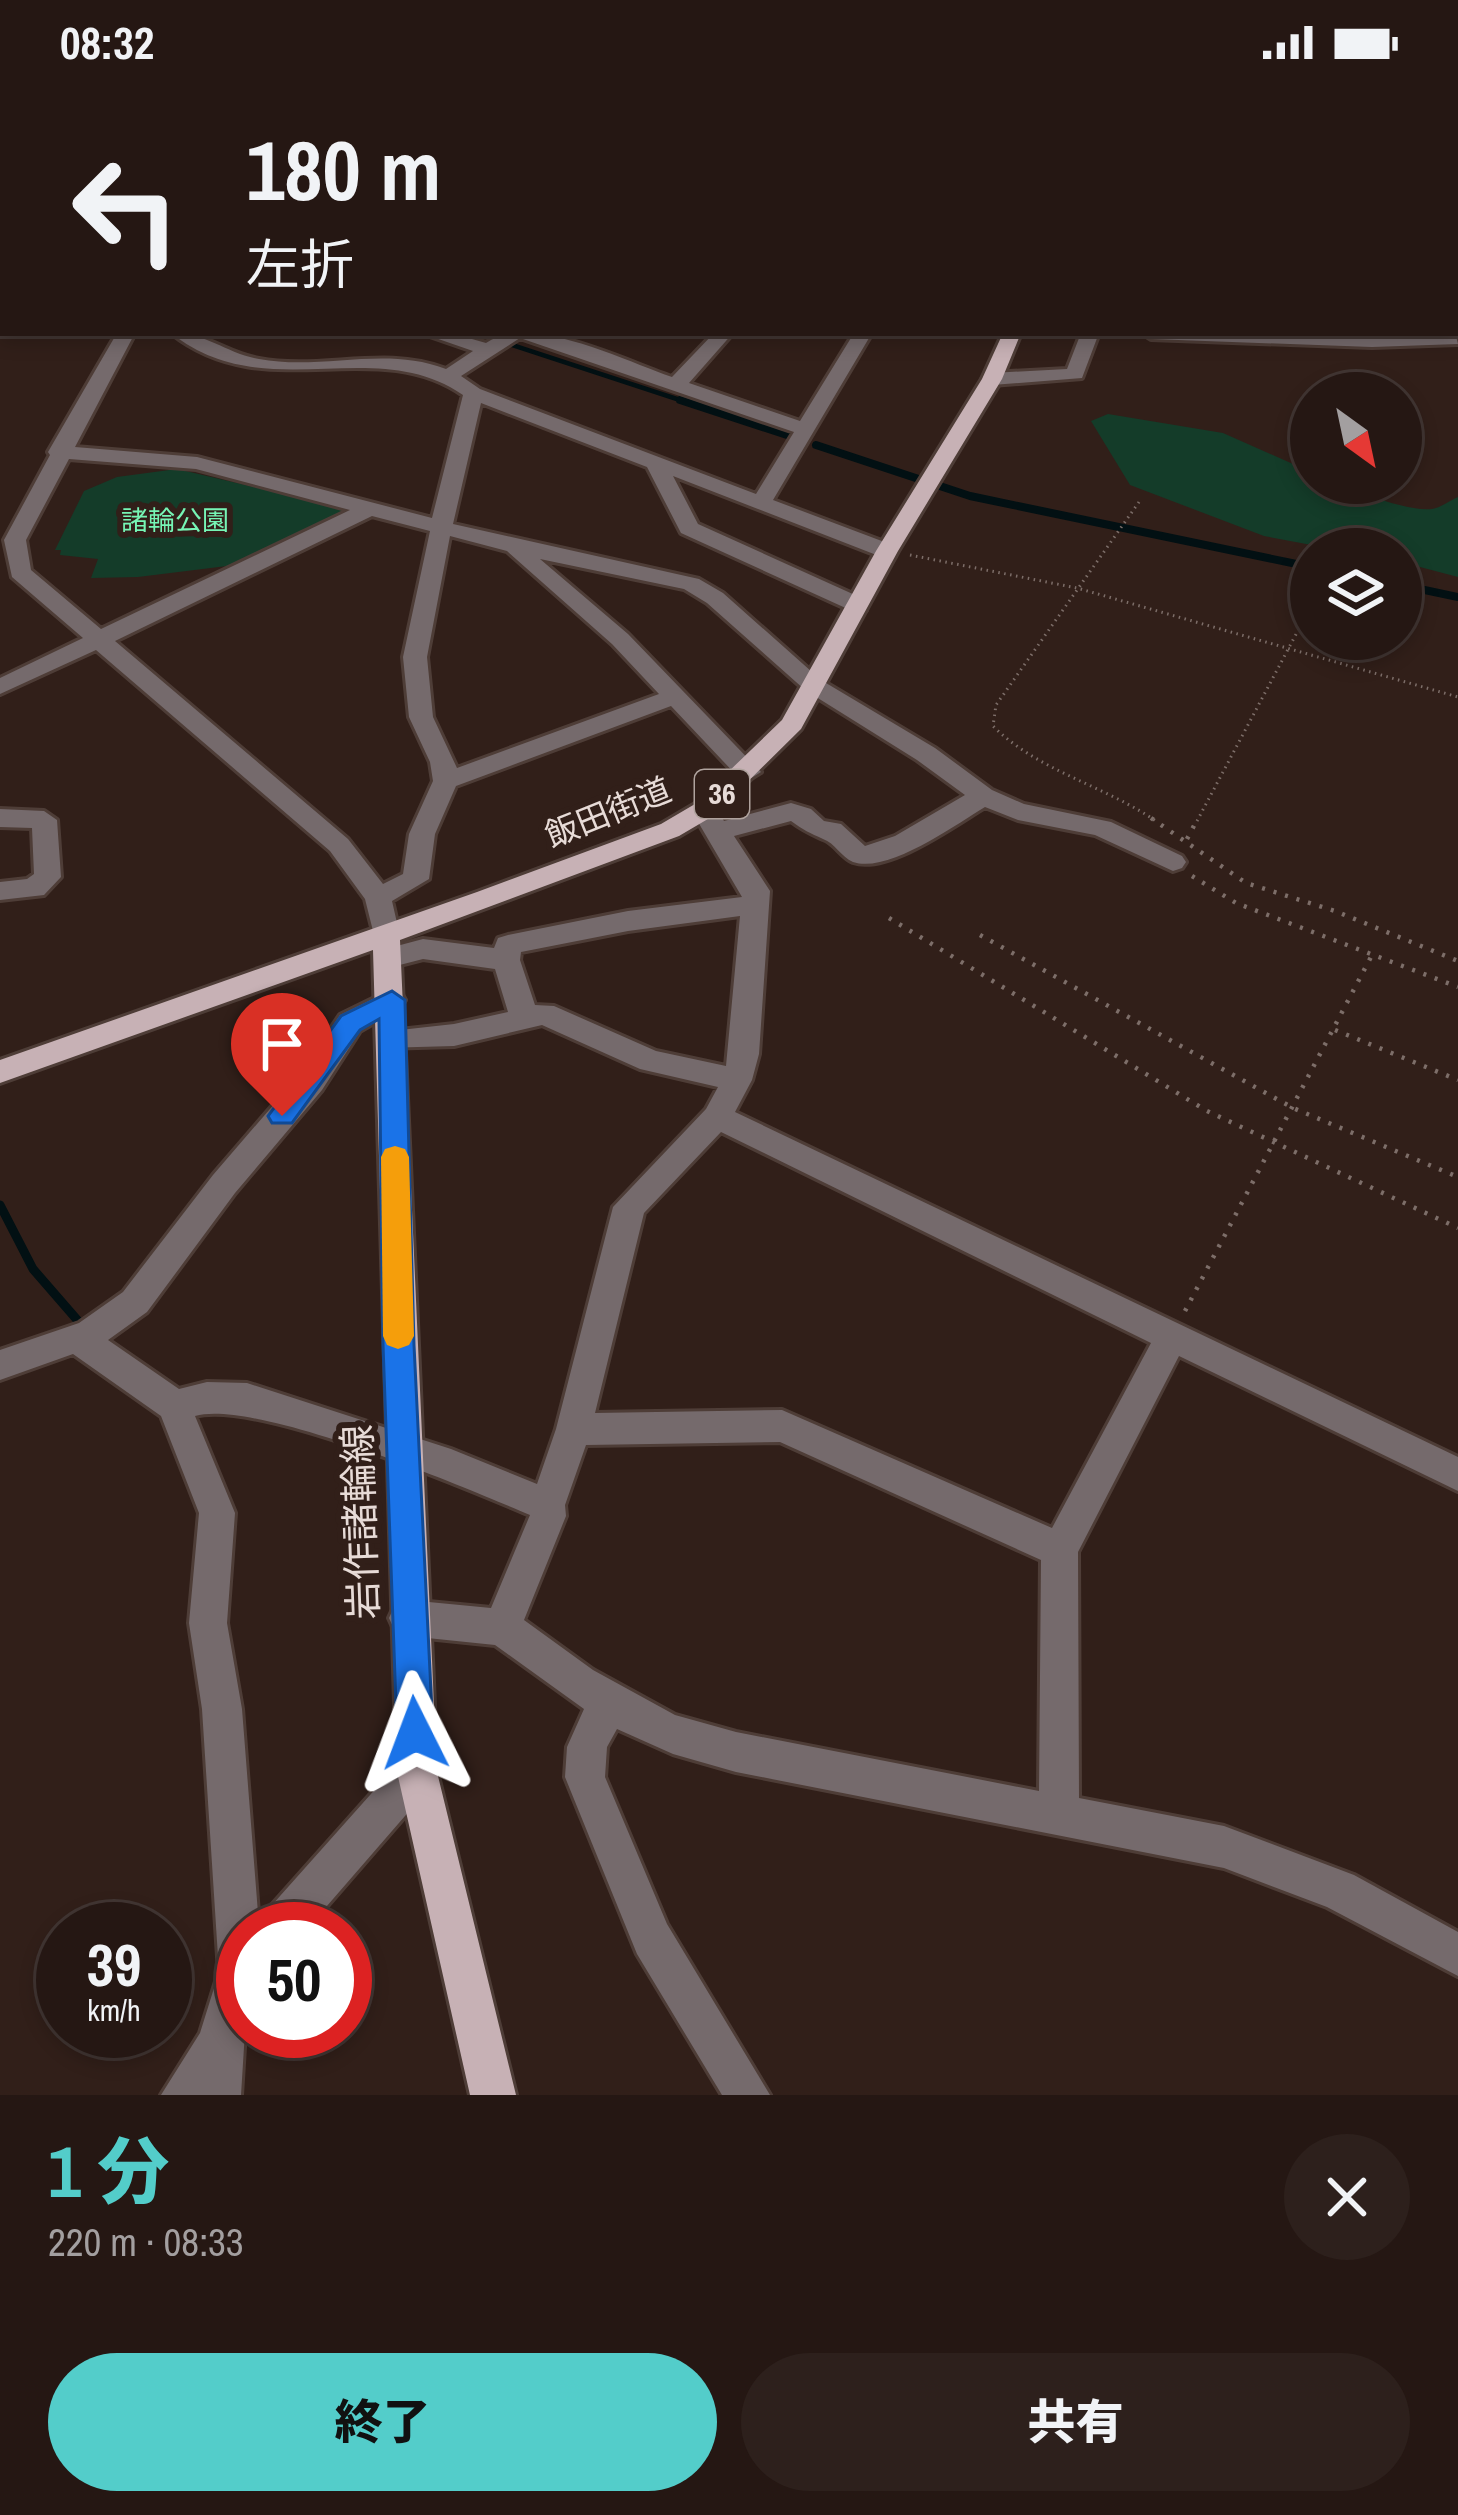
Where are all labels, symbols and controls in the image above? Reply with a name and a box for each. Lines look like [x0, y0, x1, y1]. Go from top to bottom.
text: 08:32 [60, 12, 154, 73]
text: 180 m [246, 113, 441, 226]
icon: left [48, 132, 204, 288]
text: 左折 [246, 228, 354, 301]
north arrow [1290, 372, 1422, 504]
map controls [1290, 372, 1422, 660]
park label: 諸輪公園 [121, 502, 229, 538]
button: layers [1290, 528, 1422, 660]
street label: 飯田街道 [539, 767, 677, 857]
road number: 36 [695, 770, 749, 818]
pin [231, 993, 333, 1116]
icon: arrive [249, 1011, 315, 1077]
street label: 岩作諸輪線 [331, 1424, 389, 1620]
position arrow [352, 1670, 478, 1796]
speed limit sign: 50 [216, 1902, 372, 2058]
text: 39 [87, 1924, 141, 2005]
text: km/h [87, 1990, 141, 2030]
text: 1 分 [48, 2122, 169, 2219]
button: close [1284, 2134, 1410, 2260]
text: 220 m · 08:33 [48, 2216, 244, 2268]
button: 終了 [48, 2353, 717, 2491]
button: 共有 [741, 2353, 1410, 2491]

